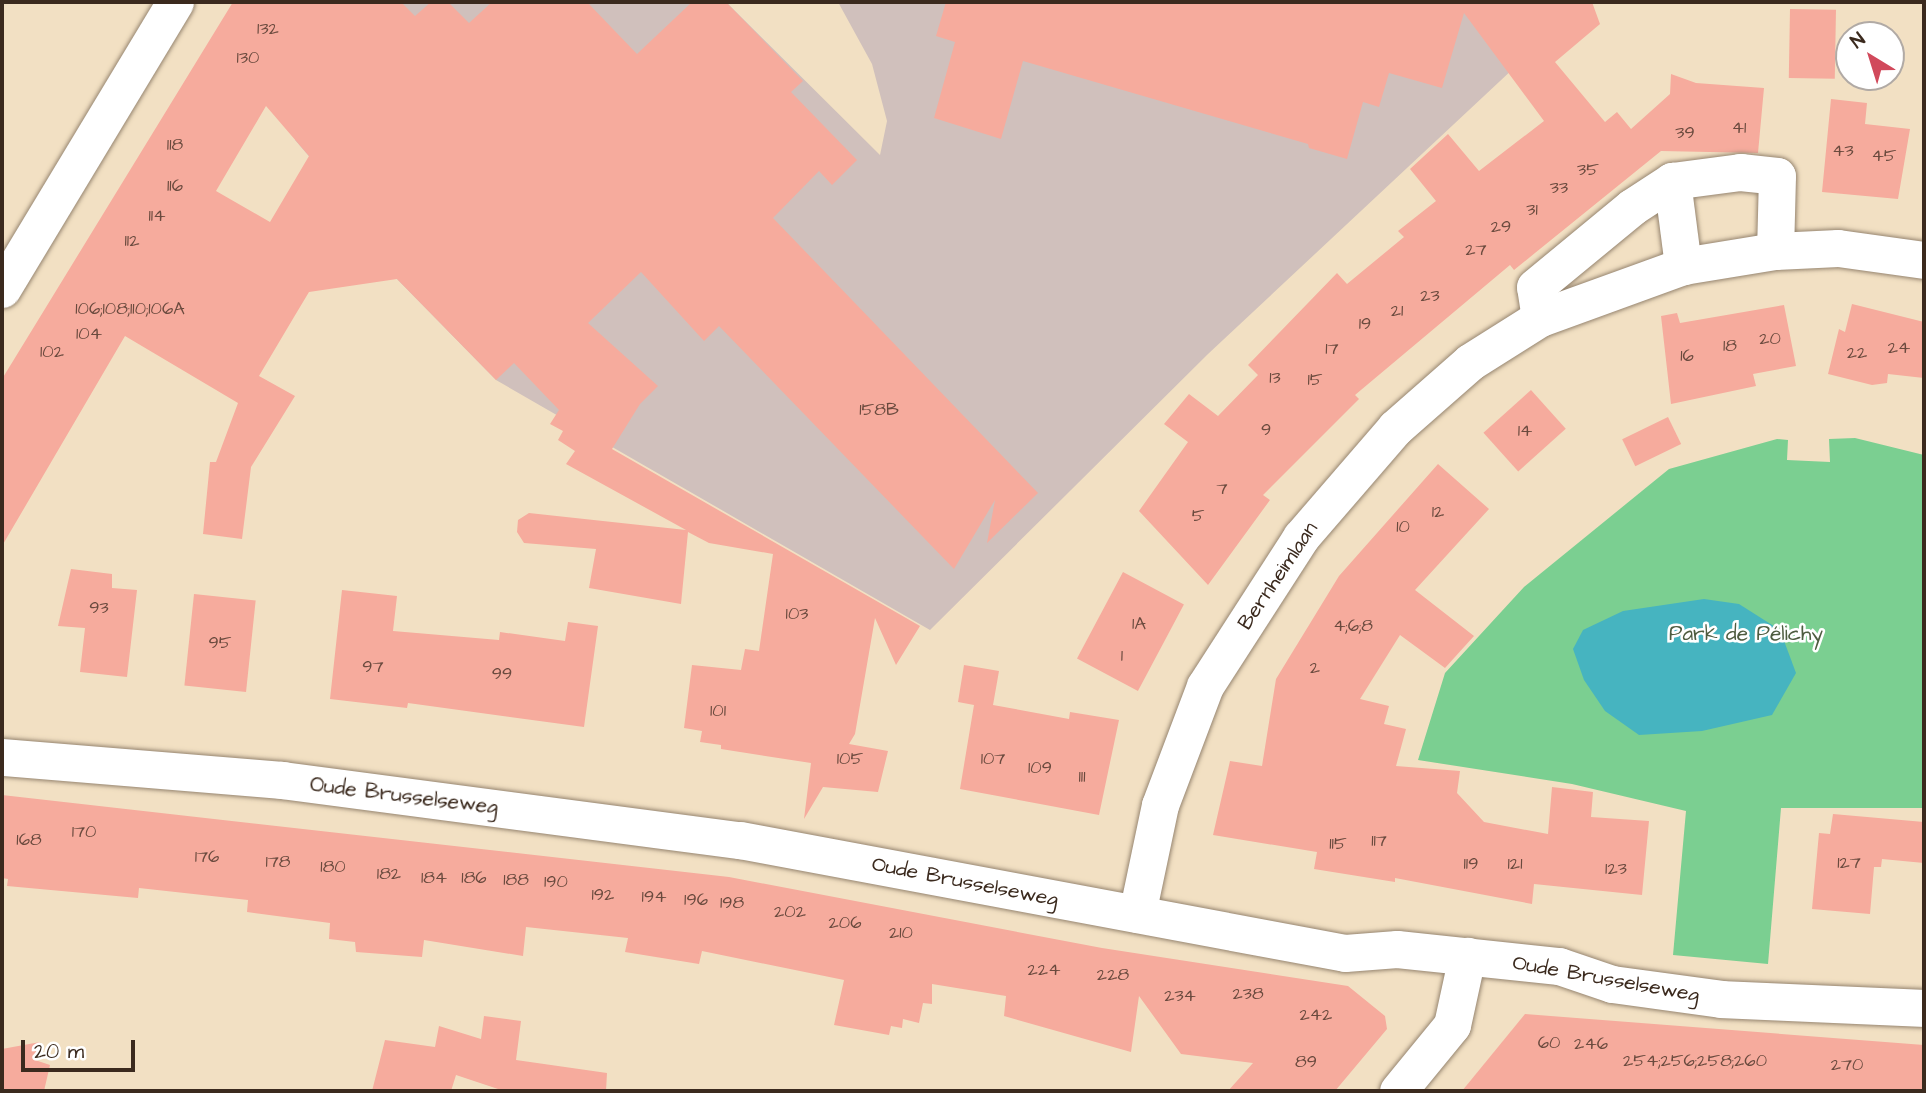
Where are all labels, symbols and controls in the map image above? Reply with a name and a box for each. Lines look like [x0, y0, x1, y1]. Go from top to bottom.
house number: 132 [257, 18, 279, 40]
north arrow [1835, 21, 1905, 91]
text: N [1845, 26, 1871, 55]
house number: 130 [237, 47, 259, 69]
house number: 41 [1732, 117, 1746, 139]
house number: 39 [1675, 122, 1695, 144]
house number: 118 [167, 134, 183, 156]
house number: 43 [1832, 140, 1854, 162]
house number: 45 [1872, 145, 1896, 167]
house number: 35 [1577, 159, 1599, 181]
house number: 116 [167, 175, 183, 197]
house number: 33 [1550, 177, 1568, 199]
house number: 31 [1526, 199, 1538, 221]
house number: 114 [149, 205, 165, 227]
house number: 29 [1491, 216, 1511, 238]
house number: 112 [125, 230, 139, 252]
house number: 27 [1465, 239, 1487, 261]
house number: 23 [1420, 285, 1440, 307]
house number: 106;108;110;106A [75, 298, 185, 320]
house number: 21 [1391, 300, 1403, 322]
house number: 19 [1359, 313, 1371, 335]
house number: 104 [76, 323, 102, 345]
house number: 20 [1759, 328, 1781, 350]
house number: 18 [1723, 335, 1737, 357]
house number: 24 [1888, 337, 1910, 359]
house number: 17 [1325, 338, 1339, 360]
house number: 102 [40, 341, 64, 363]
house number: 22 [1847, 342, 1867, 364]
house number: 16 [1680, 345, 1694, 367]
house number: 13 [1269, 367, 1281, 389]
house number: 15 [1307, 369, 1323, 391]
house number: 158B [859, 399, 899, 421]
house number: 9 [1261, 419, 1271, 441]
house number: 14 [1518, 420, 1532, 442]
house number: 7 [1216, 478, 1228, 500]
house number: 12 [1432, 501, 1444, 523]
house number: 5 [1192, 505, 1204, 527]
house number: 10 [1396, 516, 1410, 538]
street label: Bernheimlaan [1233, 517, 1323, 635]
house number: 93 [89, 597, 109, 619]
house number: 103 [786, 603, 808, 625]
house number: 1A [1132, 613, 1146, 635]
house number: 4;6;8 [1333, 615, 1373, 637]
park label: Park de Pélichy [1669, 621, 1823, 647]
house number: 95 [209, 632, 231, 654]
house number: 1 [1121, 645, 1123, 667]
house number: 97 [362, 656, 384, 678]
house number: 2 [1310, 657, 1320, 679]
house number: 99 [492, 663, 512, 685]
house number: 101 [710, 700, 726, 722]
house number: 105 [837, 748, 863, 770]
house number: 107 [981, 748, 1005, 770]
house number: 109 [1028, 757, 1052, 779]
house number: 111 [1079, 766, 1085, 788]
street label: Oude Brusselseweg [309, 772, 499, 820]
house number: 170 [72, 821, 96, 843]
house number: 168 [16, 829, 42, 851]
house number: 117 [1371, 830, 1387, 852]
house number: 115 [1329, 833, 1347, 855]
house number: 176 [195, 846, 219, 868]
house number: 178 [265, 851, 291, 873]
street label: Oude Brusselseweg [870, 852, 1060, 912]
house number: 127 [1837, 852, 1861, 874]
house number: 119 [1464, 853, 1478, 875]
house number: 121 [1508, 853, 1522, 875]
house number: 180 [320, 856, 346, 878]
house number: 123 [1605, 858, 1627, 880]
house number: 182 [377, 863, 401, 885]
house number: 184 [421, 867, 447, 889]
house number: 186 [461, 867, 487, 889]
house number: 188 [503, 869, 529, 891]
house number: 190 [544, 871, 568, 893]
house number: 192 [592, 884, 614, 906]
house number: 194 [642, 886, 666, 908]
house number: 196 [684, 889, 708, 911]
house number: 198 [720, 892, 744, 914]
house number: 202 [774, 901, 806, 923]
house number: 206 [829, 912, 861, 934]
house number: 210 [889, 922, 913, 944]
street label: Oude Brusselseweg [1511, 950, 1701, 1008]
house number: 224 [1028, 959, 1060, 981]
house number: 228 [1097, 964, 1129, 986]
house number: 238 [1232, 983, 1264, 1005]
house number: 234 [1164, 985, 1196, 1007]
house number: 242 [1300, 1004, 1332, 1026]
scale bar [24, 1026, 138, 1070]
house number: 60 [1538, 1032, 1560, 1054]
house number: 246 [1574, 1033, 1608, 1055]
text: 20 m [34, 1037, 84, 1066]
house number: 254;256;258;260 [1623, 1050, 1767, 1072]
house number: 89 [1295, 1051, 1317, 1073]
house number: 270 [1831, 1054, 1863, 1076]

